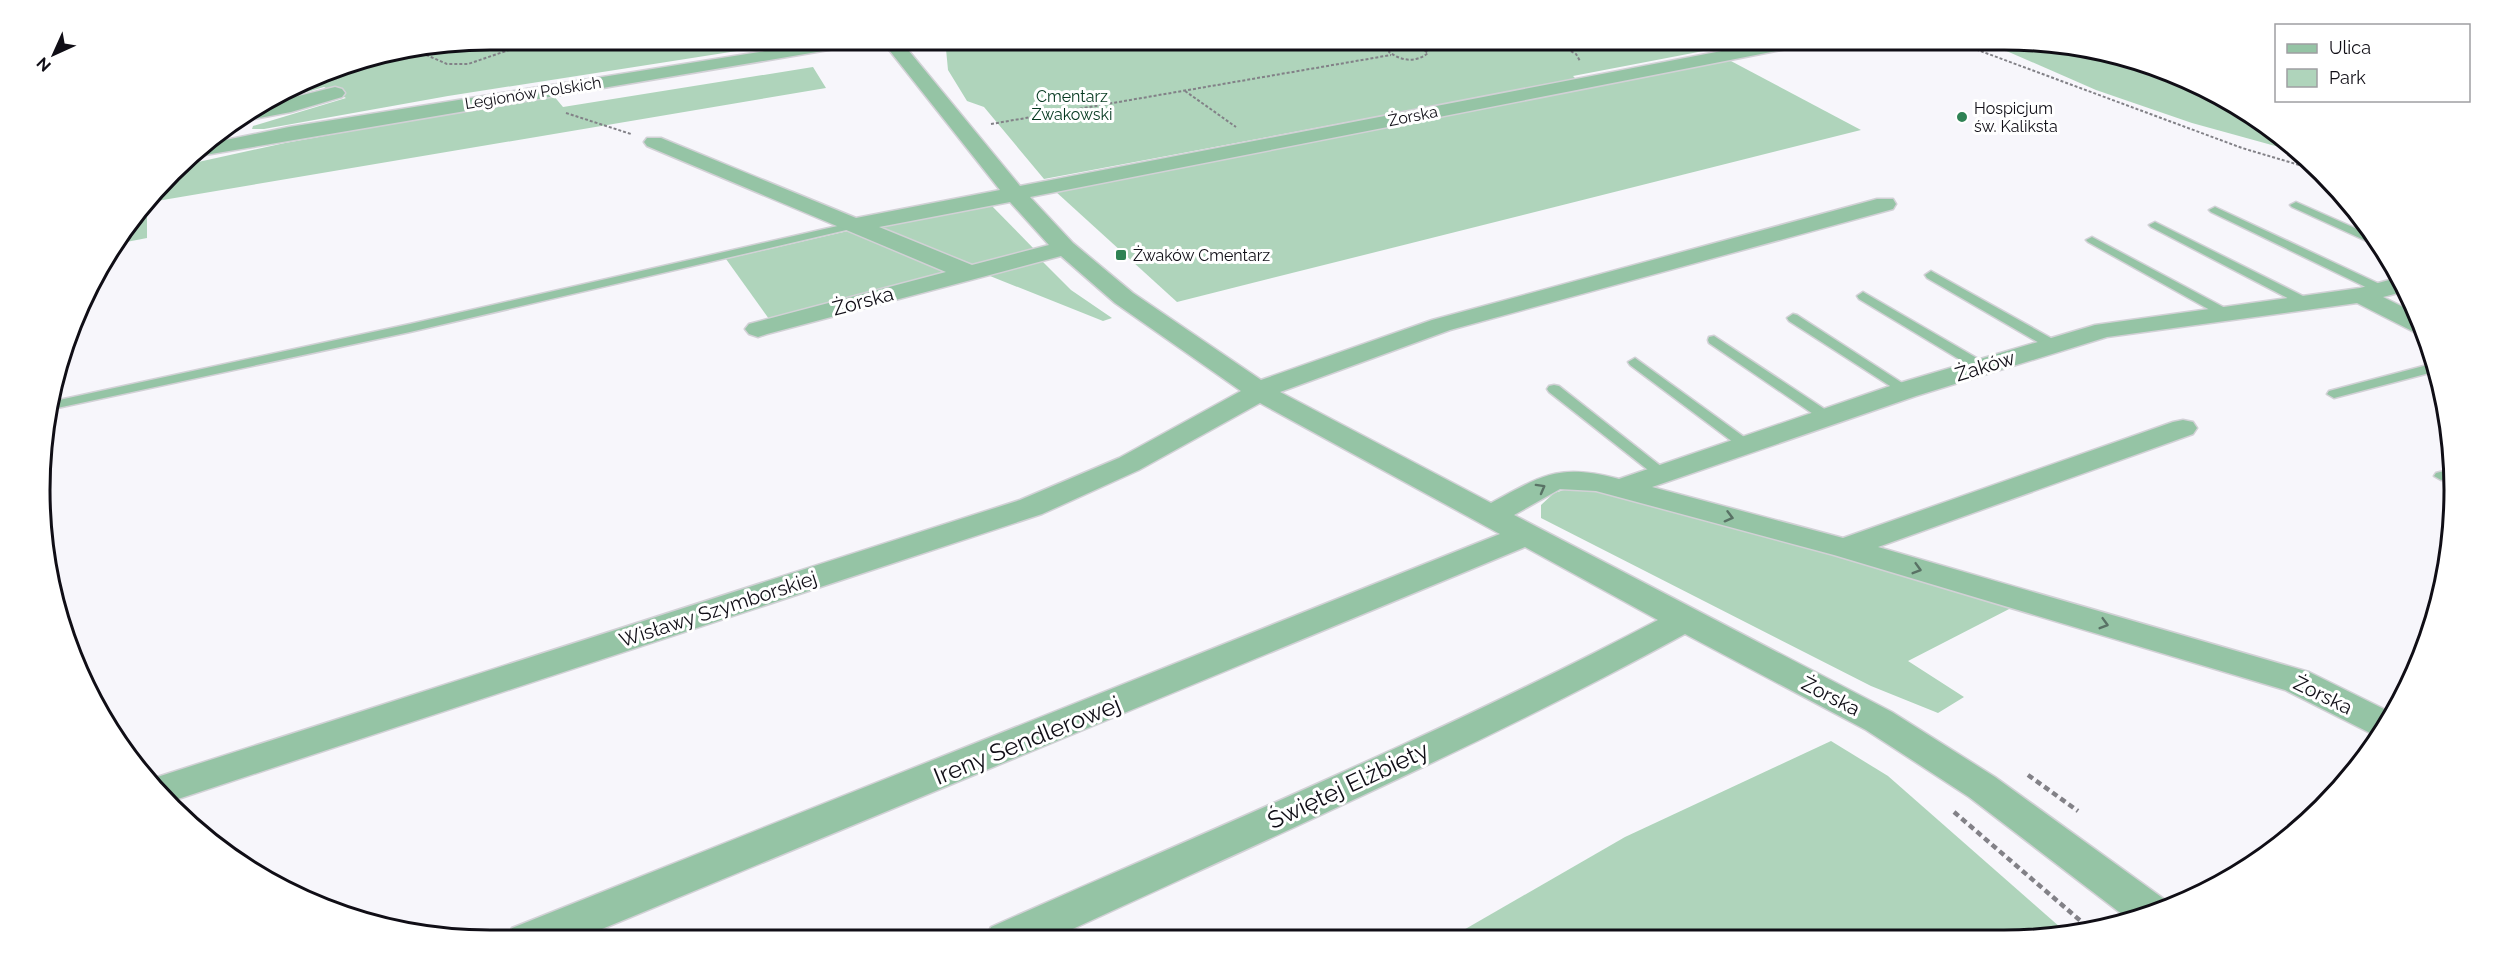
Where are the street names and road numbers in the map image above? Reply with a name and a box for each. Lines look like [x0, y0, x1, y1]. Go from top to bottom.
street label: Legionów Polskich [463, 73, 603, 113]
street label: Żorska [1387, 101, 1439, 130]
street label: Żorska [830, 280, 896, 321]
street label: Żaków [1952, 345, 2018, 386]
street label: Wisławy Szymborskiej [616, 566, 820, 652]
street label: Żorska [1798, 670, 1865, 721]
street label: Żorska [2290, 670, 2357, 719]
street label: Ireny Sendlerowej [929, 689, 1125, 791]
street label: Świętej Elżbiety [1263, 735, 1433, 835]

